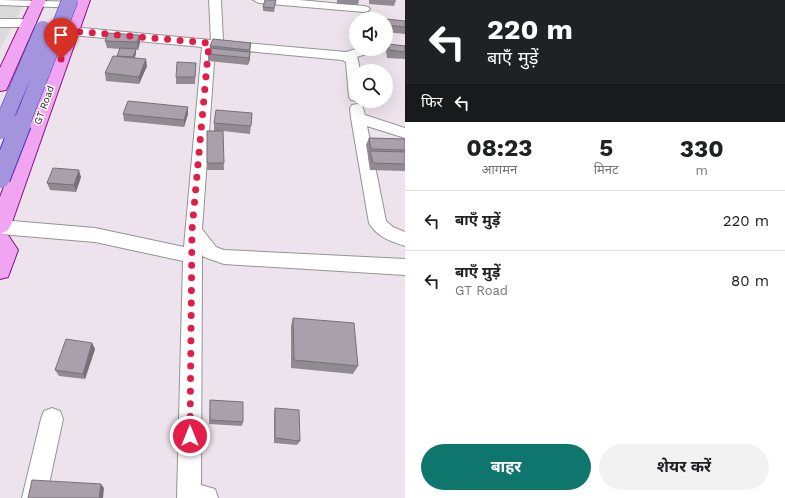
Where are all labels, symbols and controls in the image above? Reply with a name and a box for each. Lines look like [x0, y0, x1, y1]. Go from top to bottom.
map controls [349, 12, 393, 108]
button: sound [349, 12, 393, 56]
text: 220 m [487, 13, 573, 46]
icon: left [421, 16, 473, 68]
pin [44, 18, 78, 59]
icon: arrive [50, 24, 72, 46]
text: बाएँ मुड़ें [487, 47, 538, 68]
button: search [349, 64, 393, 108]
street label: GT Road [32, 84, 56, 126]
icon: left [451, 92, 473, 114]
text: फिर [421, 93, 443, 111]
text: 08:23 [466, 134, 533, 162]
text: 5 [599, 134, 613, 162]
text: 330 [680, 135, 724, 163]
text: आगमन [482, 162, 517, 177]
text: मिनट [594, 162, 619, 177]
text: m [696, 163, 708, 178]
icon: left [421, 210, 443, 232]
text: बाएँ मुड़ें [455, 211, 500, 229]
text: 220 m [723, 212, 769, 230]
text: बाएँ मुड़ें [455, 263, 500, 281]
icon: left [421, 270, 443, 292]
text: 80 m [731, 272, 769, 290]
text: GT Road [455, 283, 508, 298]
position arrow [169, 415, 211, 457]
button: बाहर [421, 444, 591, 490]
button: शेयर करें [599, 444, 769, 490]

